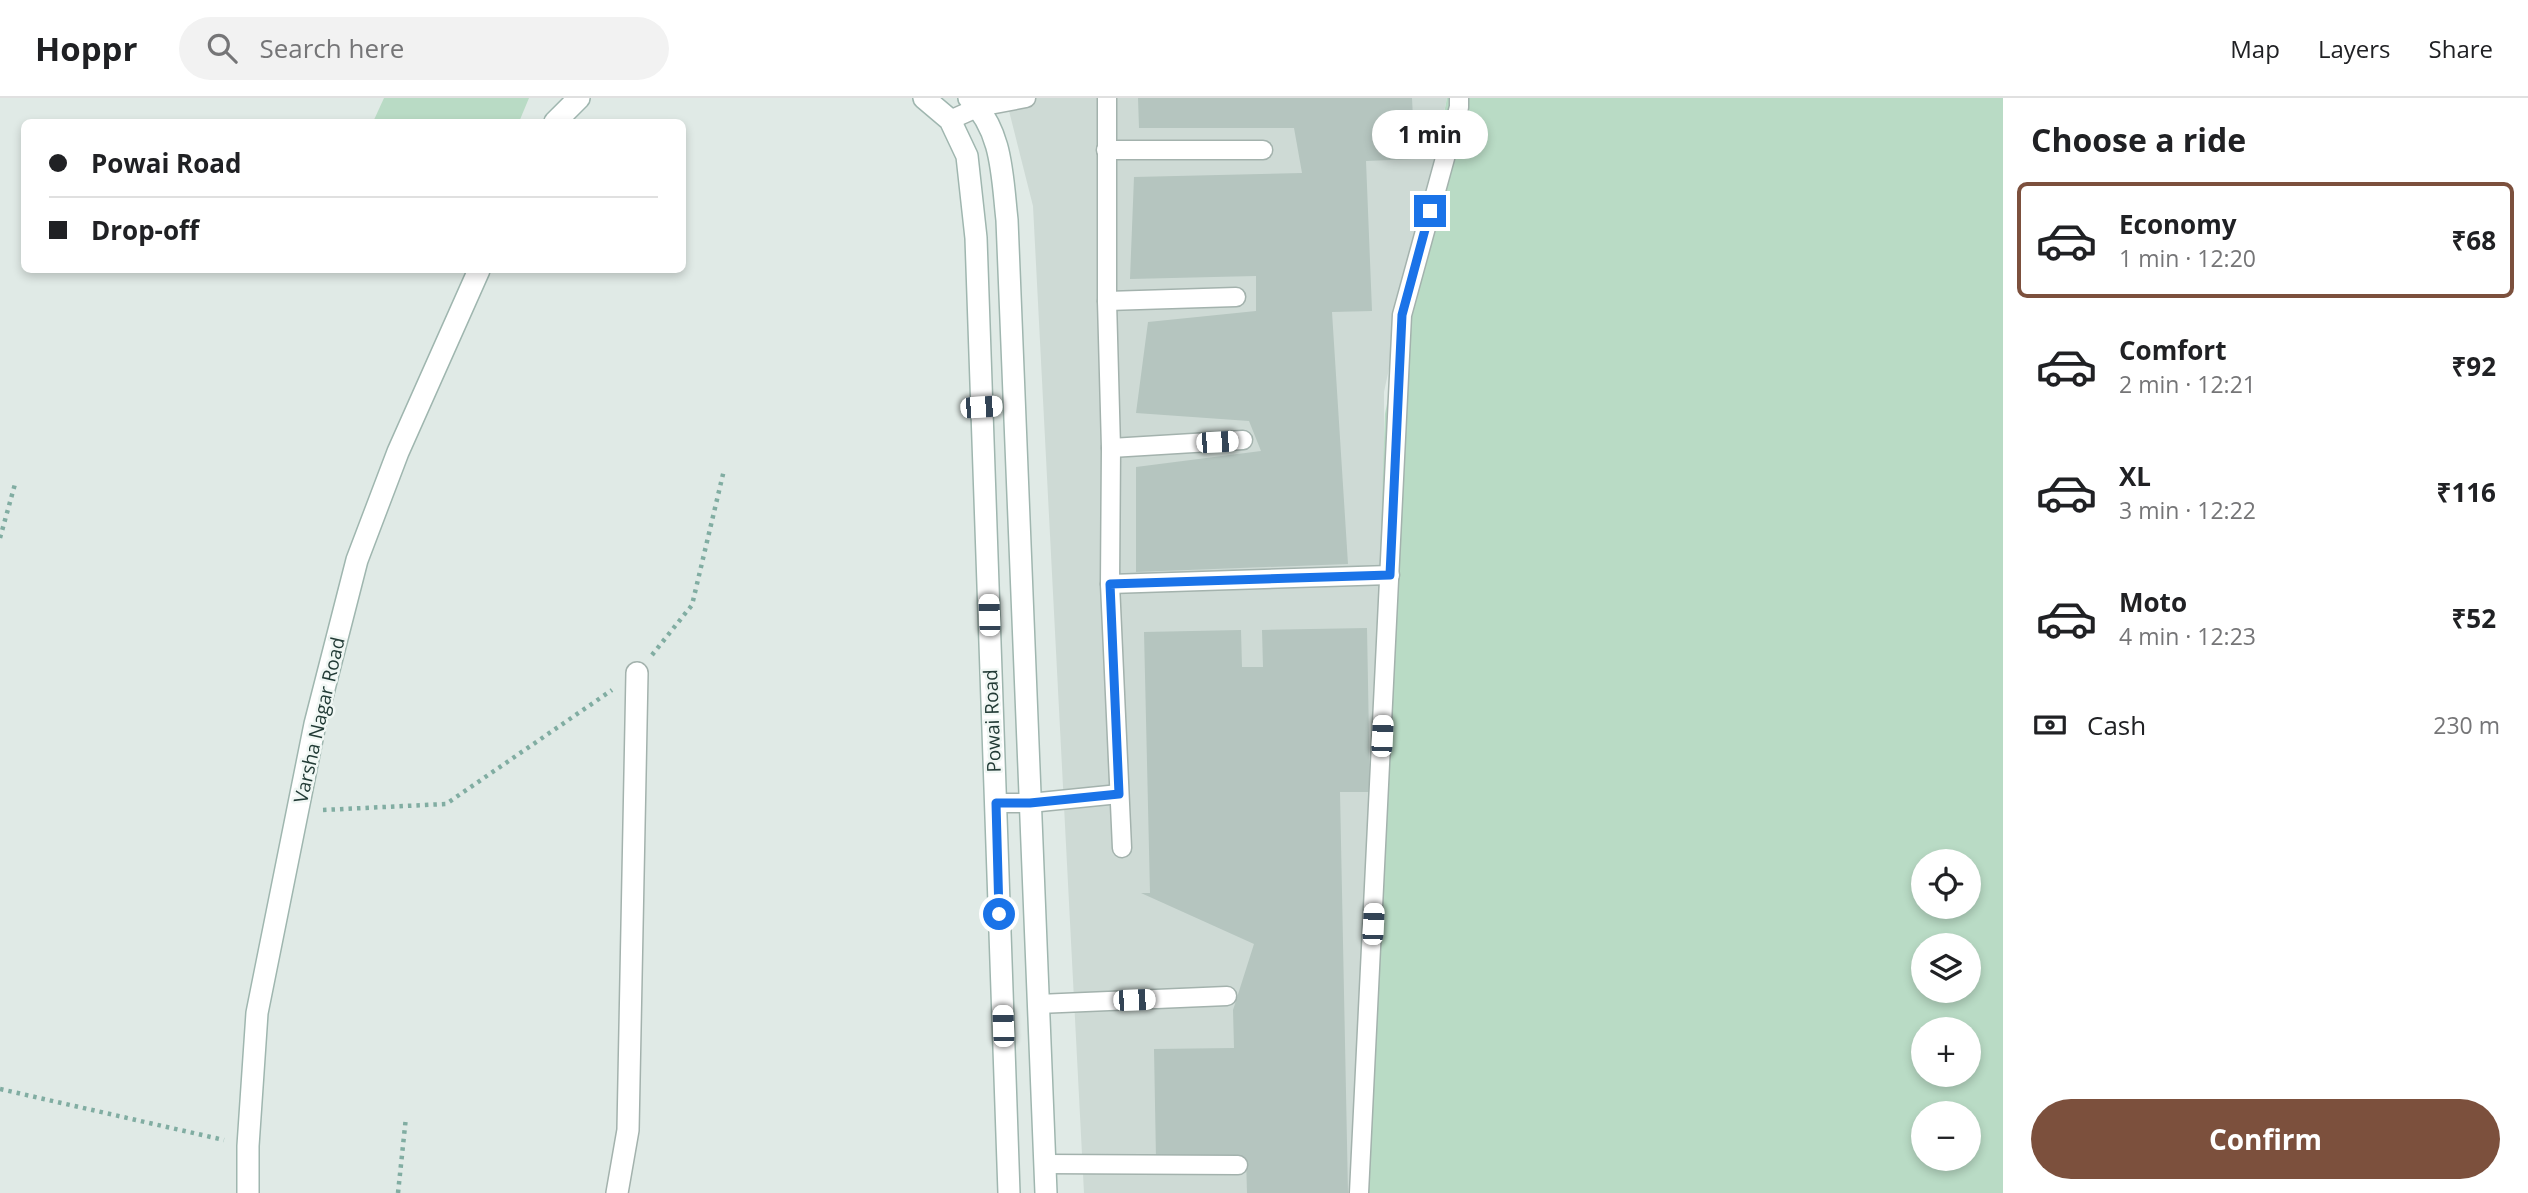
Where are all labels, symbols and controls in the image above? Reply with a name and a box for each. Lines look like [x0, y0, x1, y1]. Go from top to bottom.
search box [179, 17, 669, 80]
text: Hoppr [35, 26, 137, 71]
icon: search [203, 29, 241, 67]
text: Search here [259, 30, 404, 66]
text: Map [2230, 32, 2280, 65]
text: Layers [2318, 32, 2391, 65]
text: Share [2429, 32, 2493, 65]
callout: 1 min [1372, 109, 1488, 158]
text: 1 min [1398, 118, 1462, 150]
text: Choose a ride [2031, 118, 2246, 161]
text: Powai Road [91, 145, 242, 181]
route end [1414, 195, 1446, 227]
text: Economy [2119, 206, 2237, 242]
icon: car [2035, 209, 2098, 272]
text: Drop-off [91, 212, 199, 248]
text: ₹68 [2451, 222, 2496, 258]
text: 1 min · 12:20 [2119, 242, 2256, 274]
text: Comfort [2119, 332, 2226, 368]
icon: car [2035, 335, 2098, 398]
text: ₹92 [2451, 348, 2496, 384]
text: 2 min · 12:21 [2119, 368, 2256, 400]
car [960, 395, 1003, 419]
car [1196, 430, 1239, 454]
text: XL [2119, 458, 2151, 494]
icon: car [2035, 461, 2098, 524]
text: ₹116 [2437, 474, 2496, 510]
text: 3 min · 12:22 [2119, 494, 2256, 526]
text: Moto [2119, 584, 2187, 620]
icon: car [2035, 587, 2098, 650]
car [978, 594, 1001, 636]
text: ₹52 [2451, 600, 2496, 636]
text: 4 min · 12:23 [2119, 620, 2256, 652]
street label: Varsha Nagar Road [287, 634, 351, 806]
street label: Powai Road [977, 669, 1007, 773]
icon: cash [2031, 706, 2069, 744]
text: Cash [2087, 707, 2146, 743]
text: 230 m [2433, 709, 2500, 741]
car [1371, 714, 1394, 758]
map controls [1911, 849, 1981, 1171]
button: locate [1911, 849, 1981, 919]
route start [983, 898, 1015, 930]
car [1362, 902, 1385, 946]
button: layers [1911, 933, 1981, 1003]
car [1113, 989, 1156, 1011]
car [992, 1005, 1015, 1047]
button: + [1911, 1017, 1981, 1087]
button: Confirm [2031, 1099, 2500, 1179]
button: − [1911, 1101, 1981, 1171]

